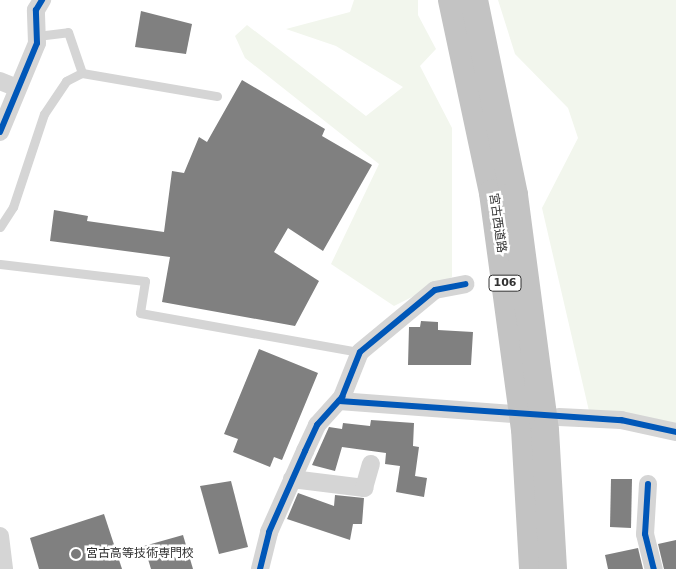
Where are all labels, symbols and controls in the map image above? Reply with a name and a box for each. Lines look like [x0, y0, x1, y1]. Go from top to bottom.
street label: 宮古西道路 [486, 192, 508, 254]
road number: 106 [488, 274, 522, 292]
place label: 宮古高等技術専門校 [86, 547, 194, 561]
marker: 宮古高等技術専門校 [70, 548, 82, 560]

